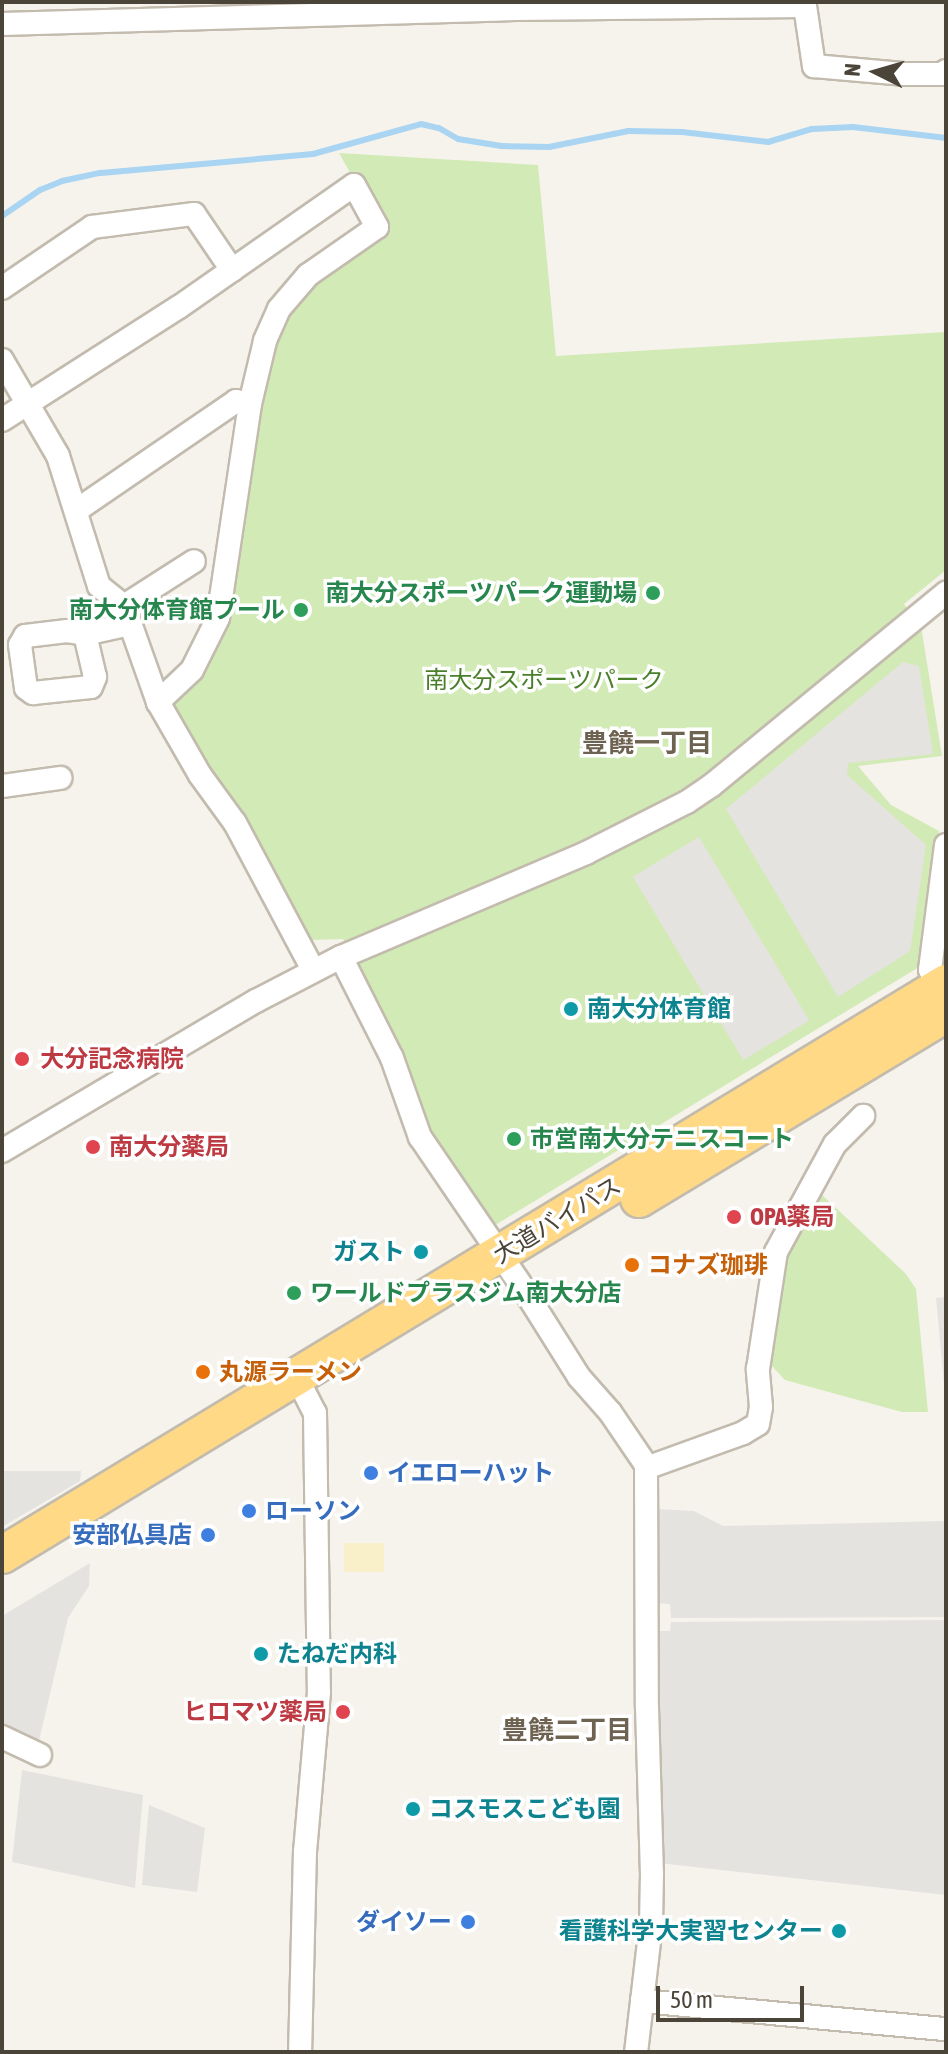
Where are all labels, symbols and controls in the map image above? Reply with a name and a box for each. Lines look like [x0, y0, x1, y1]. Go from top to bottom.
north arrow [836, 32, 916, 112]
text: N [839, 62, 866, 78]
place label: 南大分スポーツパーク運動場 [325, 579, 637, 607]
marker: 南大分スポーツパーク運動場 [644, 584, 662, 602]
place label: 南大分体育館プール [69, 596, 285, 624]
marker: 南大分体育館プール [292, 601, 310, 619]
park label: 南大分スポーツパーク [424, 666, 664, 694]
district label: 豊饒一丁目 [582, 728, 712, 760]
place label: 南大分体育館 [587, 995, 731, 1023]
marker: 南大分体育館 [562, 1000, 580, 1018]
place label: 大分記念病院 [40, 1045, 184, 1073]
marker: 大分記念病院 [11, 1048, 33, 1070]
place label: 市営南大分テニスコート [530, 1125, 794, 1153]
marker: 市営南大分テニスコート [505, 1130, 523, 1148]
place label: 南大分薬局 [109, 1133, 229, 1161]
marker: 南大分薬局 [84, 1138, 102, 1156]
street label: 大道バイパス [488, 1171, 626, 1269]
place label: OPA薬局 [750, 1203, 835, 1231]
marker: OPA薬局 [725, 1208, 743, 1226]
place label: ガスト [333, 1238, 405, 1266]
marker: ガスト [412, 1243, 430, 1261]
place label: コナズ珈琲 [648, 1251, 768, 1279]
marker: コナズ珈琲 [623, 1256, 641, 1274]
place label: ワールドプラスジム南大分店 [310, 1279, 622, 1307]
marker: ワールドプラスジム南大分店 [285, 1284, 303, 1302]
place label: 丸源ラーメン [219, 1358, 363, 1386]
marker: 丸源ラーメン [194, 1363, 212, 1381]
place label: イエローハット [387, 1459, 555, 1487]
marker: イエローハット [362, 1464, 380, 1482]
place label: ローソン [265, 1497, 361, 1525]
marker: ローソン [240, 1502, 258, 1520]
place label: 安部仏具店 [72, 1521, 192, 1549]
marker: 安部仏具店 [199, 1526, 217, 1544]
place label: たねだ内科 [277, 1640, 397, 1668]
marker: たねだ内科 [252, 1645, 270, 1663]
place label: ヒロマツ薬局 [183, 1698, 327, 1726]
marker: ヒロマツ薬局 [334, 1703, 352, 1721]
district label: 豊饒二丁目 [502, 1715, 632, 1747]
place label: コスモスこども園 [429, 1795, 621, 1823]
marker: コスモスこども園 [404, 1800, 422, 1818]
place label: ダイソー [356, 1908, 452, 1936]
marker: ダイソー [459, 1913, 477, 1931]
place label: 看護科学大実習センター [559, 1917, 823, 1945]
marker: 看護科学大実習センター [830, 1922, 848, 1940]
scale bar [660, 1970, 808, 2020]
text: 50 m [670, 1986, 713, 2013]

